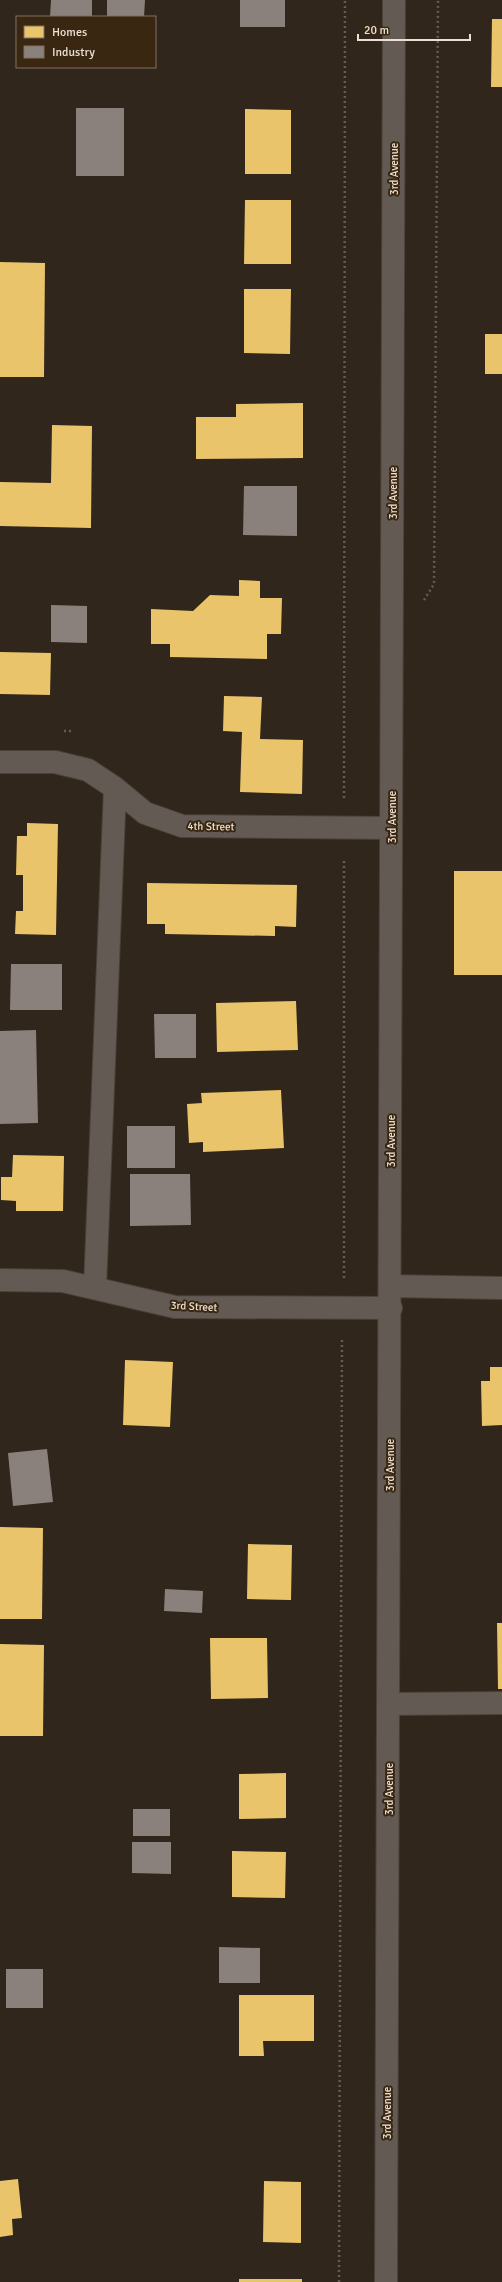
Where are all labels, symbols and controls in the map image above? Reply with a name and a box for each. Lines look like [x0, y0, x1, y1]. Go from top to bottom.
legend [16, 16, 156, 68]
scale bar [358, 16, 470, 42]
text: 20 m [364, 23, 389, 38]
text: Homes [52, 25, 87, 40]
text: Industry [52, 45, 95, 60]
street label: 3rd Avenue [388, 143, 401, 195]
street label: 3rd Avenue [387, 467, 400, 519]
street label: 3rd Avenue [386, 791, 399, 843]
street label: 4th Street [187, 820, 235, 833]
street label: 3rd Avenue [385, 1115, 398, 1167]
street label: 3rd Street [170, 1299, 218, 1314]
street label: 3rd Avenue [384, 1439, 397, 1491]
street label: 3rd Avenue [383, 1763, 396, 1815]
street label: 3rd Avenue [381, 2087, 394, 2139]

